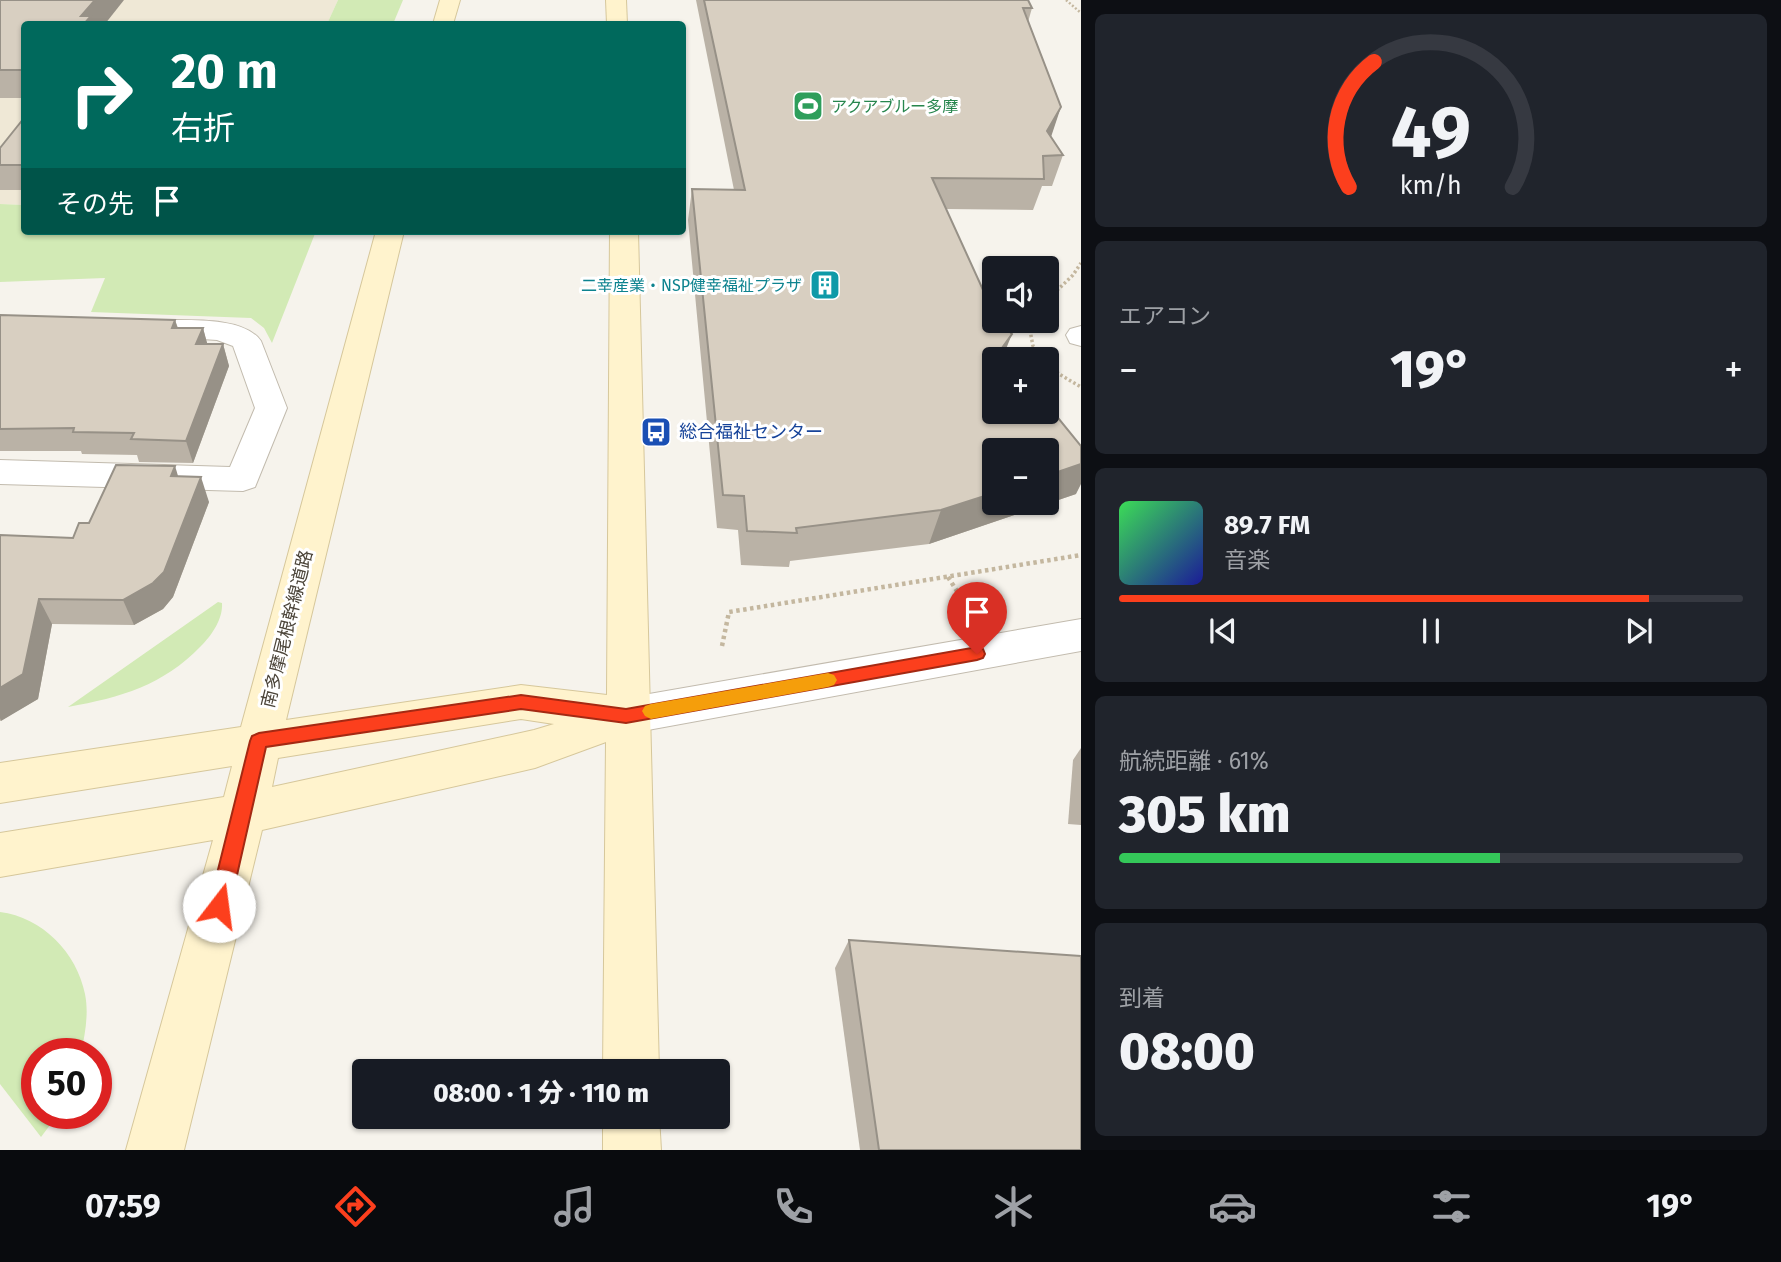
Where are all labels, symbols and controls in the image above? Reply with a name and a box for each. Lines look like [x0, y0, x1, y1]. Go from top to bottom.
text: 20 m [171, 42, 278, 101]
icon: right [56, 49, 147, 140]
sports icon: アクアブルー多摩 [791, 89, 825, 123]
text: 49 [1391, 89, 1471, 176]
place label: アクアブルー多摩 [831, 97, 958, 116]
text: 右折 [171, 109, 235, 147]
text: km/h [1400, 170, 1462, 200]
icon: arrive [148, 182, 186, 220]
text: その先 [56, 189, 134, 220]
map controls [982, 256, 1059, 515]
button: sound [982, 256, 1059, 333]
building icon: 二幸産業・NSP健幸福祉プラザ [808, 268, 842, 302]
place label: 二幸産業・NSP健幸福祉プラザ [581, 276, 802, 295]
text: エアコン [1119, 302, 1211, 330]
text: 19° [1390, 338, 1472, 401]
button: + [982, 347, 1059, 424]
text: − [1119, 347, 1138, 393]
text: + [1724, 347, 1743, 393]
bus stop icon: 総合福祉センター [639, 415, 673, 449]
place label: 総合福祉センター [679, 421, 823, 443]
button: − [982, 438, 1059, 515]
text: 89.7 FM [1224, 510, 1310, 541]
text: 音楽 [1224, 546, 1270, 574]
street label: 南多摩尾根幹線道路 [257, 548, 317, 710]
pin [947, 582, 1007, 654]
icon: arrive [958, 593, 996, 631]
icon: previous [1204, 612, 1242, 650]
icon: pause [1412, 612, 1450, 650]
icon: next [1620, 612, 1658, 650]
text: 航続距離 · 61% [1119, 747, 1269, 775]
text: 305 km [1119, 783, 1291, 846]
position arrow [182, 869, 256, 943]
text: 到着 [1119, 984, 1165, 1012]
text: 08:00 [1119, 1020, 1255, 1083]
speed limit sign: 50 [21, 1038, 112, 1129]
text: 08:00 · 1 分 · 110 m [433, 1078, 649, 1109]
icon: directions [331, 1182, 380, 1231]
icon: music [550, 1182, 599, 1231]
icon: phone [769, 1182, 818, 1231]
icon: climate [989, 1182, 1038, 1231]
icon: car [1208, 1182, 1257, 1231]
icon: filters [1427, 1182, 1476, 1231]
text: 07:59 [85, 1187, 161, 1225]
text: 19° [1646, 1187, 1696, 1225]

